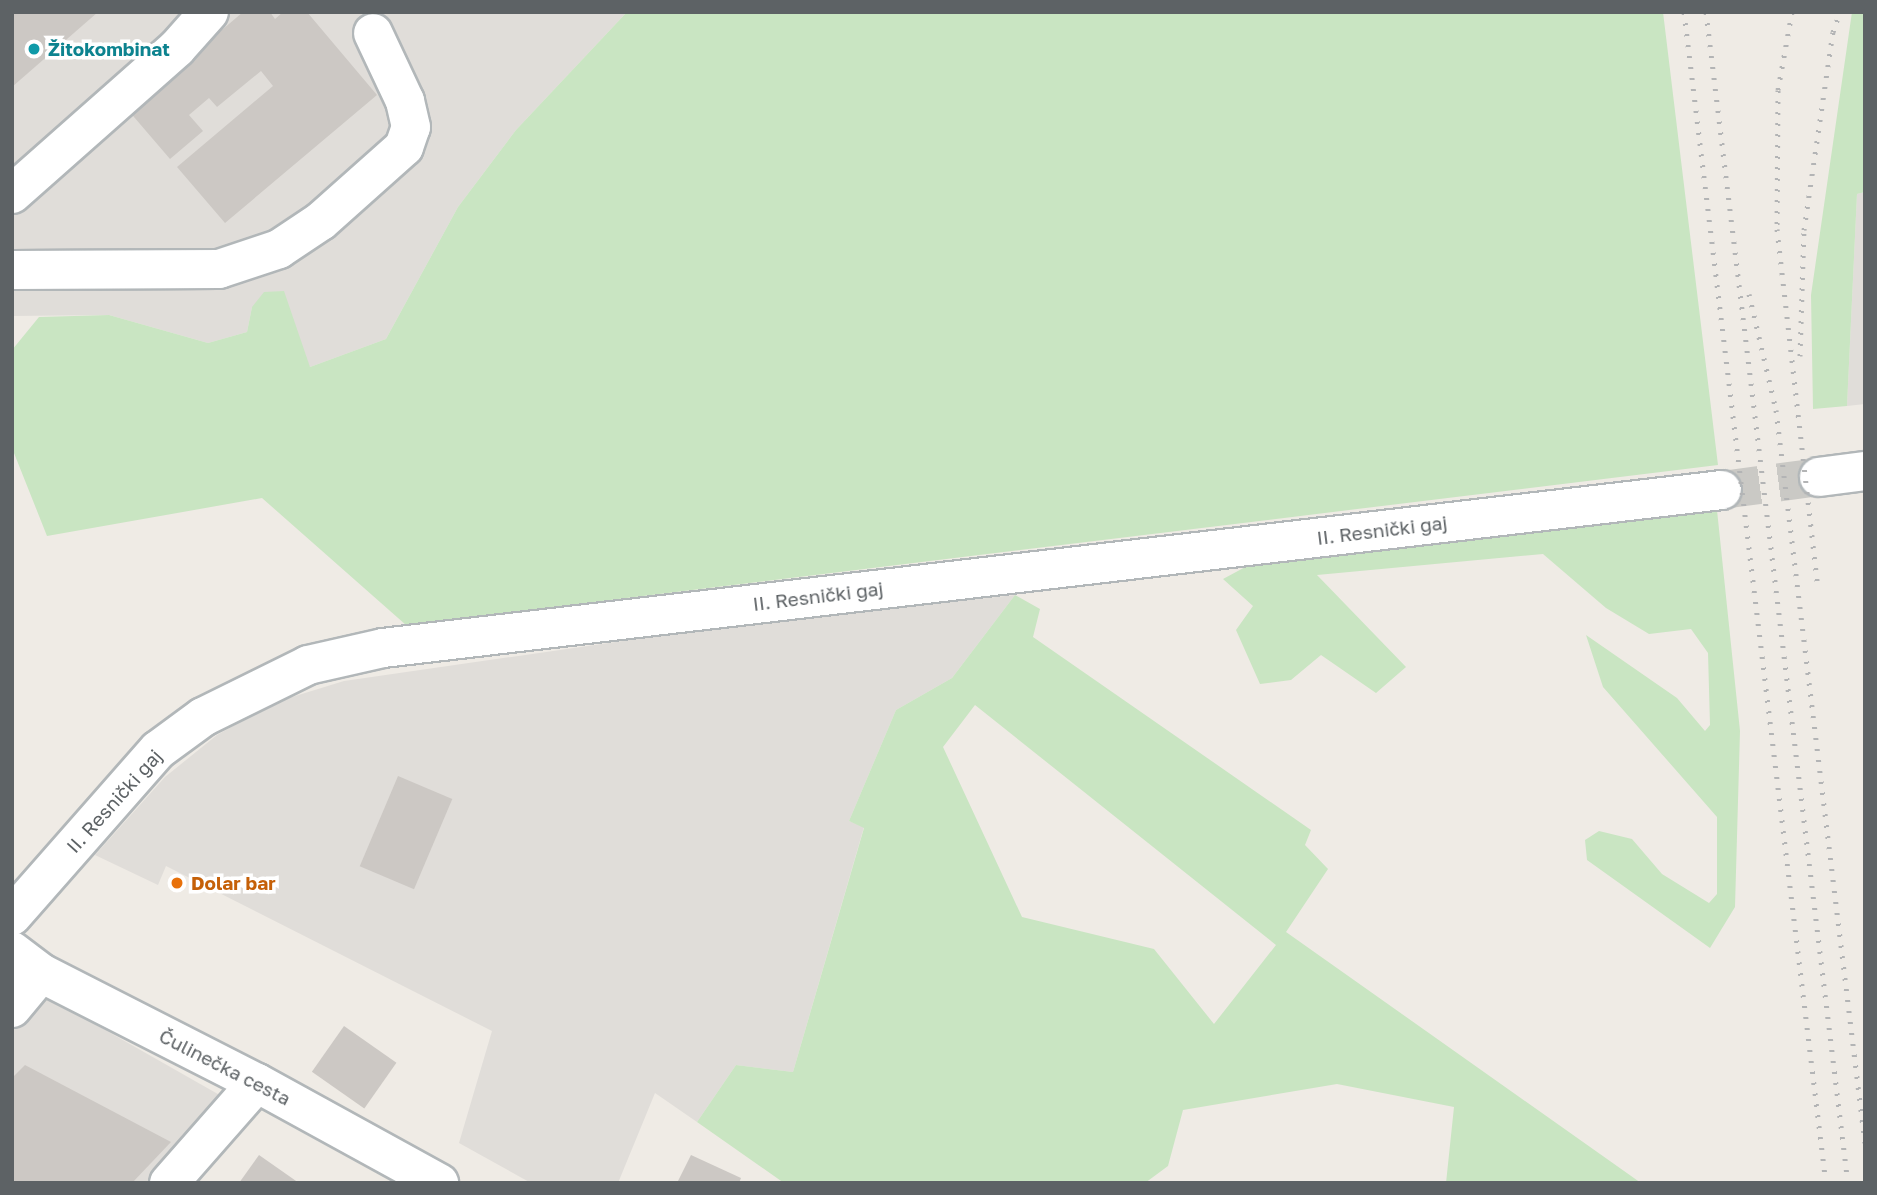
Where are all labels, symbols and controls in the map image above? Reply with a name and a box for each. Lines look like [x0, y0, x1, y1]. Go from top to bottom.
place label: Žitokombinat [48, 38, 170, 60]
marker: Žitokombinat [26, 41, 42, 57]
street label: II. Resnički gaj [1315, 511, 1449, 549]
street label: II. Resnički gaj [751, 577, 885, 615]
street label: II. Resnički gaj [62, 745, 166, 857]
place label: Dolar bar [191, 872, 276, 894]
marker: Dolar bar [169, 875, 185, 891]
street label: Čulinečka cesta [155, 1024, 295, 1110]

